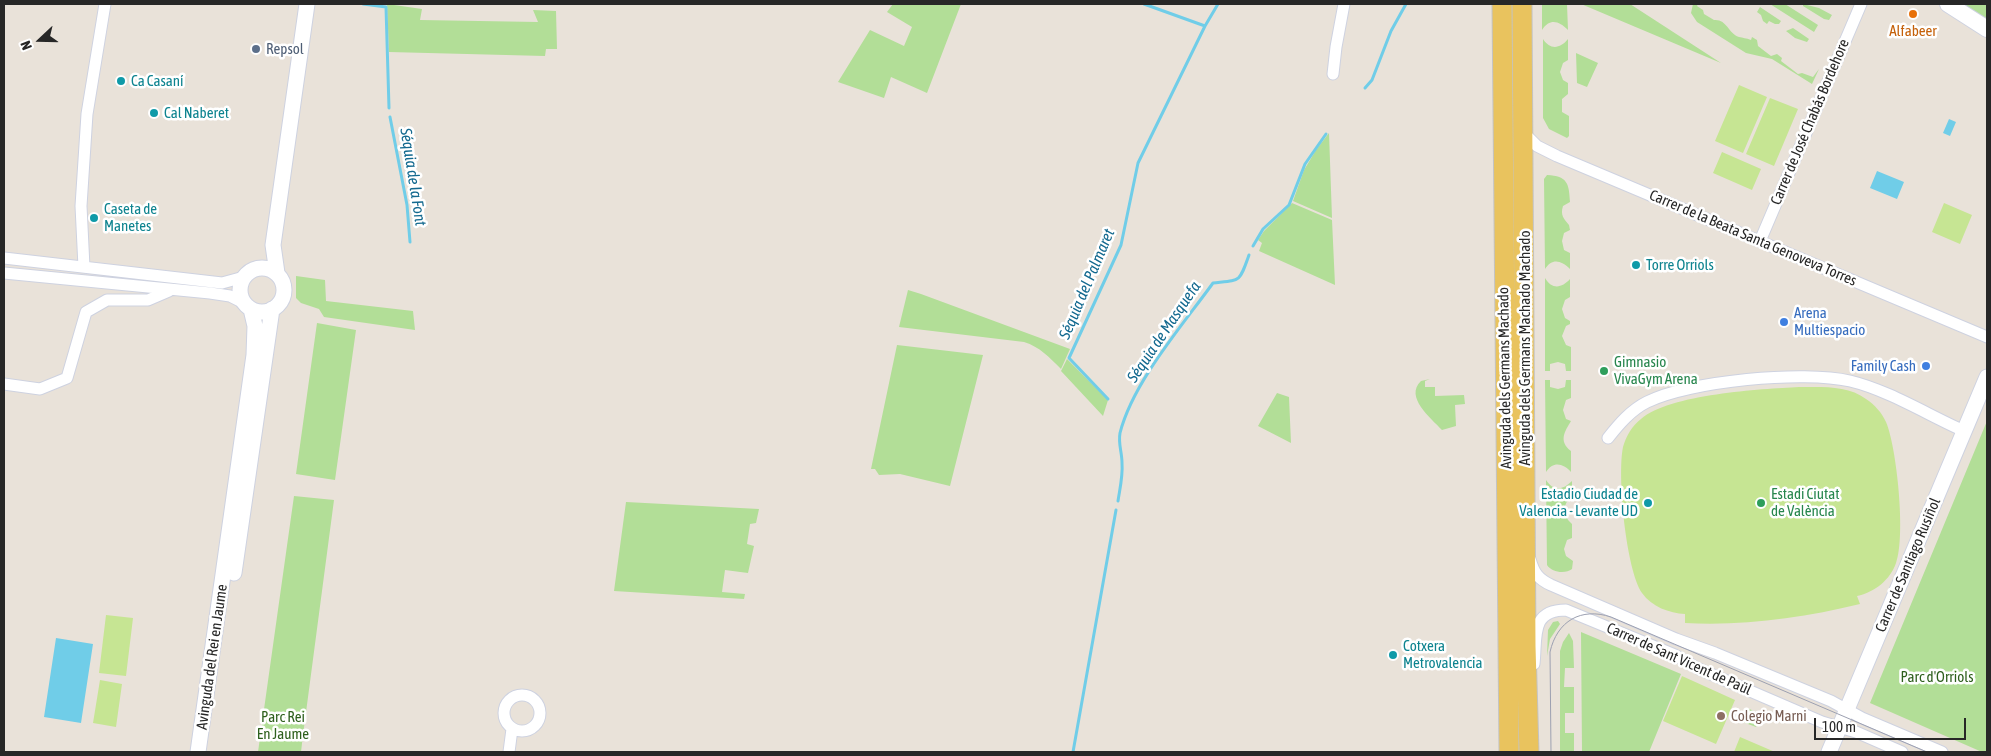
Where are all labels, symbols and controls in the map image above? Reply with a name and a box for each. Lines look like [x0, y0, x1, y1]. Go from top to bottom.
marker: Alfabeer [1907, 8, 1919, 20]
north arrow [15, 15, 65, 65]
place label: Alfabeer [1889, 22, 1937, 40]
street label: Carrer de José Chabás Bordehore [1767, 36, 1853, 208]
text: N [17, 39, 35, 52]
place label: Repsol [266, 40, 304, 58]
marker: Repsol [250, 43, 262, 55]
place label: Ca Casaní [131, 72, 183, 90]
marker: Ca Casaní [115, 75, 127, 87]
place label: Cal Naberet [164, 104, 229, 122]
marker: Cal Naberet [148, 107, 160, 119]
water label: Séquia de la Font [396, 127, 430, 227]
street label: Carrer de la Beata Santa Genoveva Torres [1647, 186, 1859, 290]
place label: Caseta de Manetes [104, 200, 157, 235]
marker: Caseta de Manetes [88, 212, 100, 224]
water label: Séquia del Palmaret [1055, 226, 1119, 342]
street label: Avinguda dels Germans Machado Machado [1516, 231, 1534, 465]
place label: Torre Orriols [1646, 256, 1714, 274]
marker: Torre Orriols [1630, 259, 1642, 271]
water label: Séquia de Masquefa [1123, 278, 1205, 386]
street label: Avinguda dels Germans Machado [1494, 287, 1516, 469]
place label: Arena Multiespacio [1794, 304, 1865, 339]
marker: Arena Multiespacio [1778, 316, 1790, 328]
place label: Gimnasio VivaGym Arena [1614, 353, 1698, 388]
place label: Family Cash [1851, 357, 1916, 375]
marker: Family Cash [1920, 360, 1932, 372]
marker: Gimnasio VivaGym Arena [1598, 365, 1610, 377]
place label: Estadio Ciudad de Valencia - Levante UD [1519, 485, 1638, 520]
place label: Estadi Ciutat de València [1771, 485, 1840, 520]
street label: Carrer de Santiago Rusiñol [1872, 495, 1944, 635]
marker: Estadio Ciudad de Valencia - Levante UD [1642, 497, 1654, 509]
marker: Estadi Ciutat de València [1755, 497, 1767, 509]
street label: Avinguda del Rei en Jaume [193, 583, 231, 731]
street label: Carrer de Sant Vicent de Paül [1604, 619, 1754, 699]
place label: Cotxera Metrovalencia [1403, 637, 1482, 672]
marker: Cotxera Metrovalencia [1387, 649, 1399, 661]
park label: Parc d'Orriols [1900, 668, 1974, 686]
place label: Colegio Marni [1731, 707, 1807, 725]
park label: Parc Rei En Jaume [257, 708, 309, 743]
scale bar [1816, 708, 1968, 740]
marker: Colegio Marni [1715, 710, 1727, 722]
text: 100 m [1822, 718, 1856, 735]

